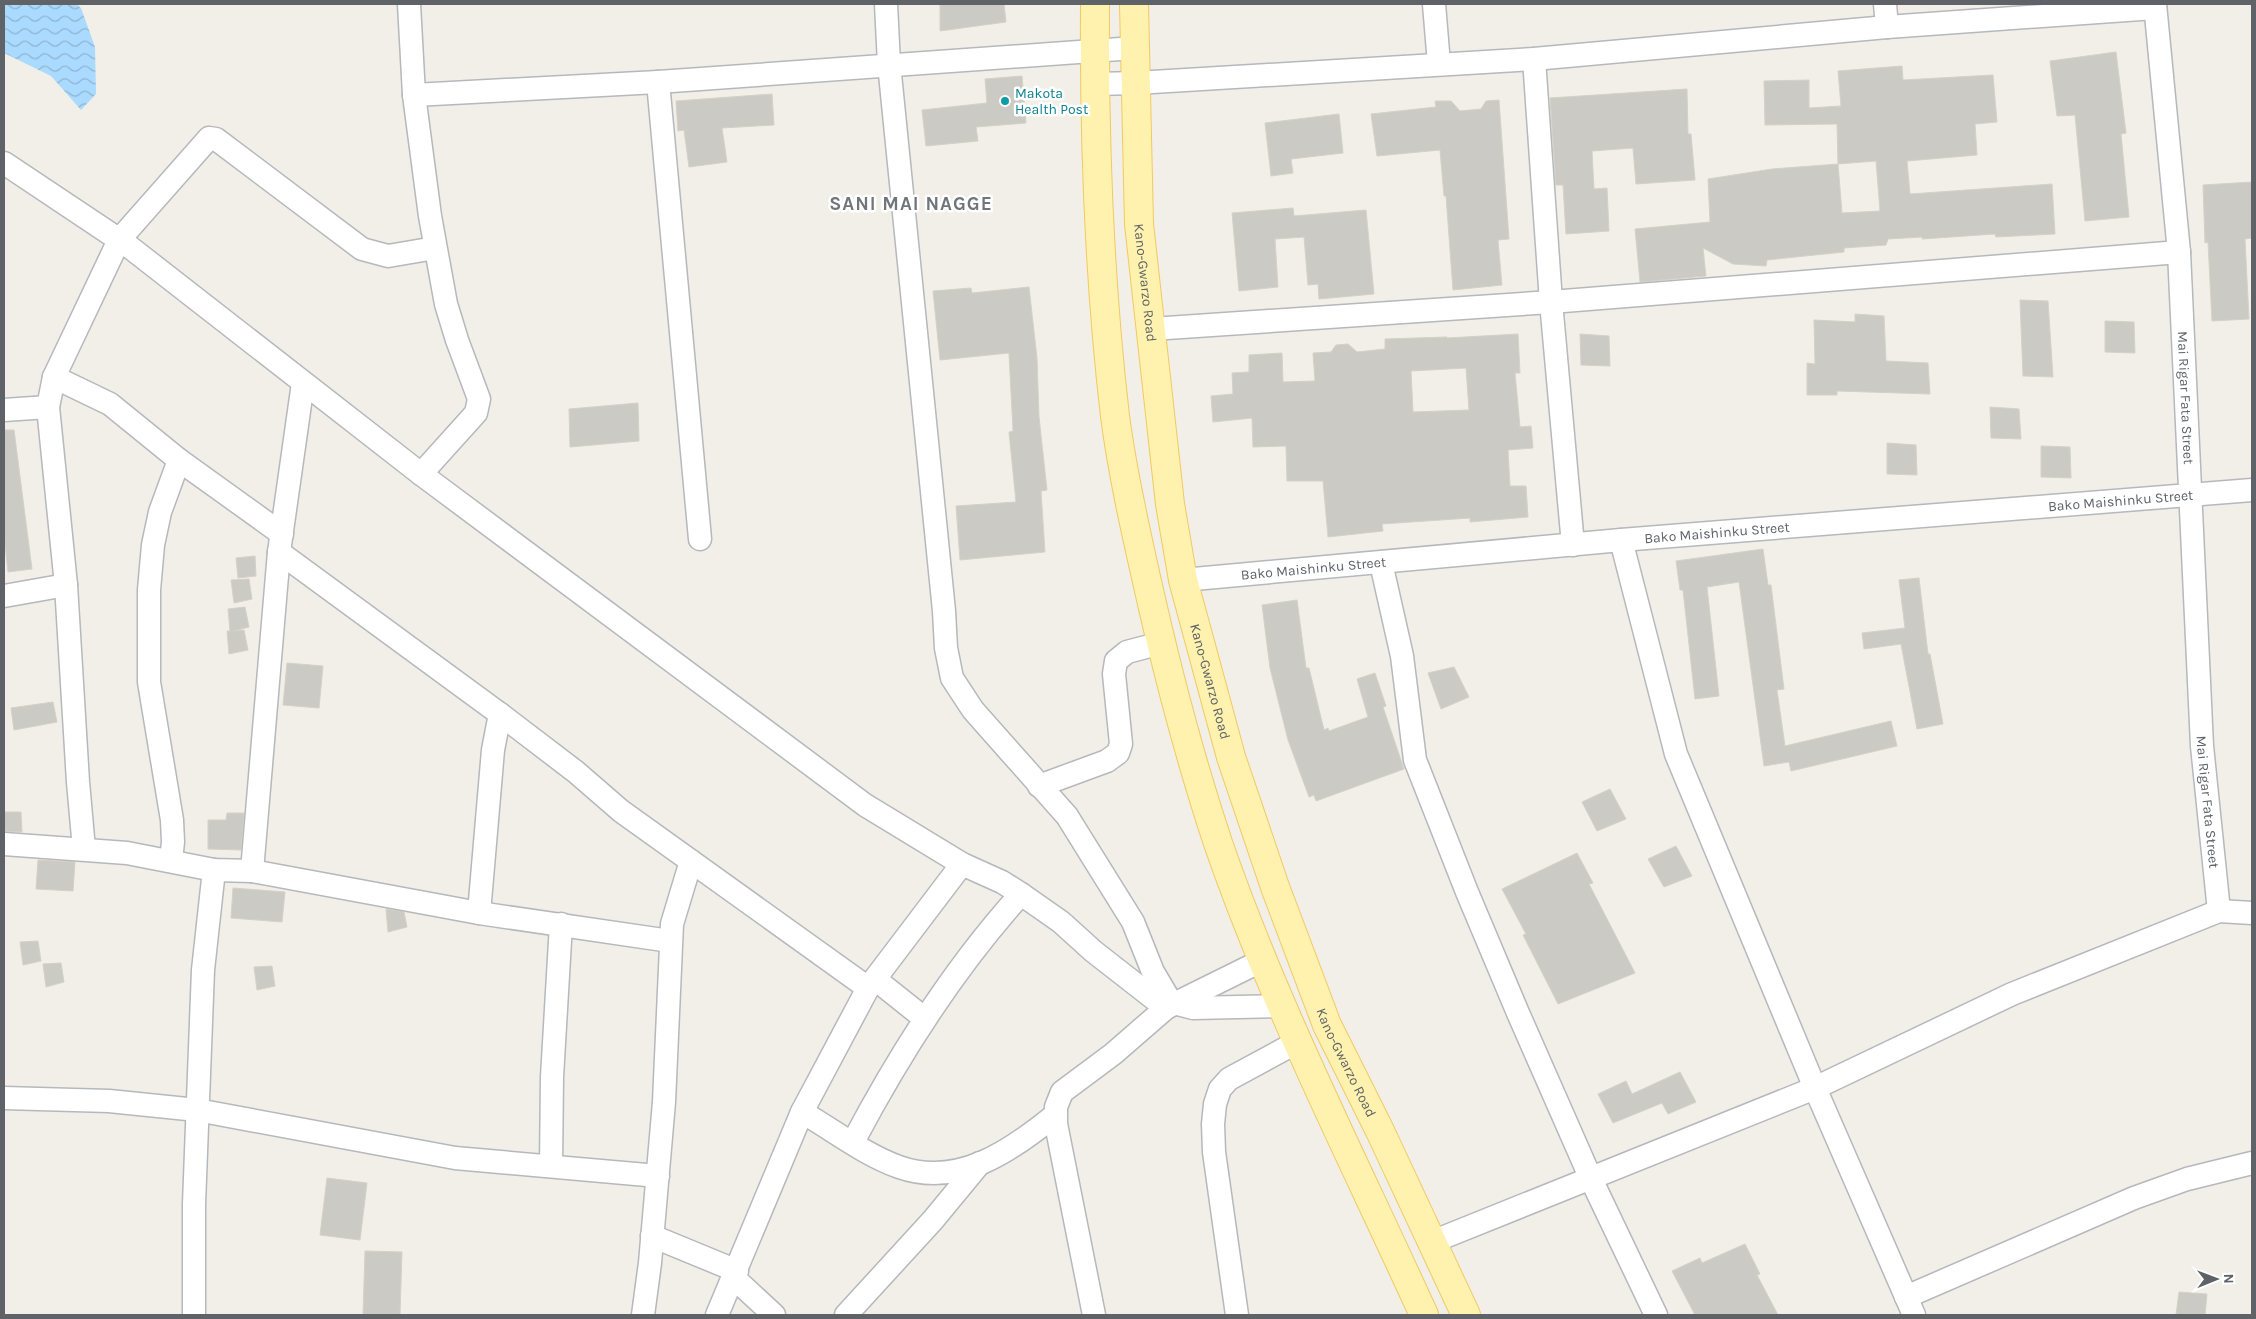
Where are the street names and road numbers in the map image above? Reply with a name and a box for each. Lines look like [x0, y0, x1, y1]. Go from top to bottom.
street label: Kano-Gwarzo Road [1130, 223, 1160, 343]
street label: Mai Rigar Fata Street [2174, 331, 2197, 465]
street label: Bako Maishinku Street [2047, 487, 2194, 515]
street label: Bako Maishinku Street [1644, 519, 1790, 547]
street label: Bako Maishinku Street [1240, 553, 1387, 584]
street label: Kano-Gwarzo Road [1186, 622, 1234, 741]
street label: Mai Rigar Fata Street [2193, 735, 2223, 869]
street label: Kano-Gwarzo Road [1312, 1006, 1380, 1120]

